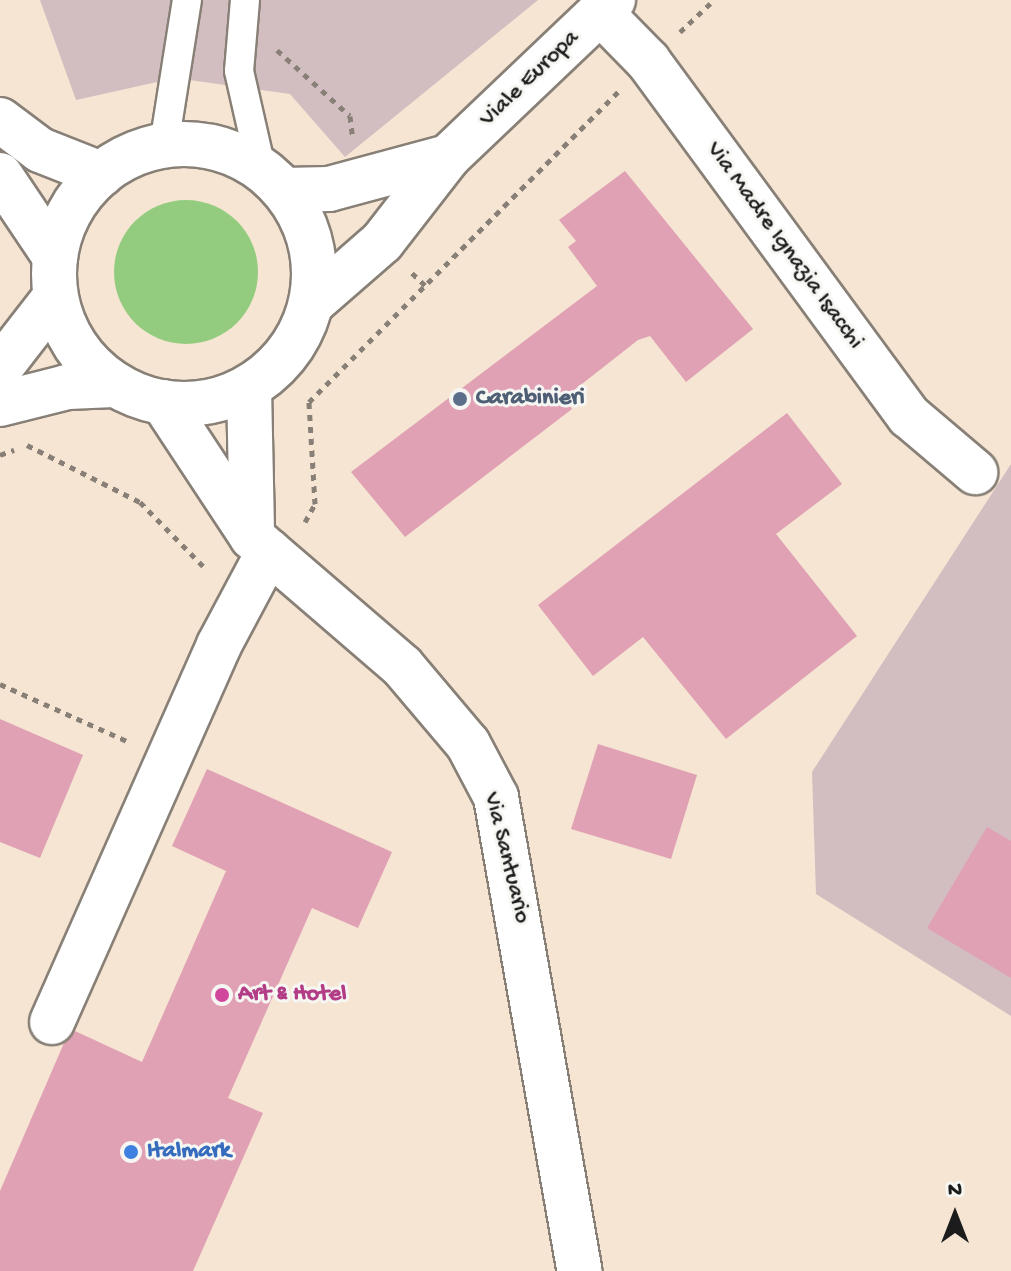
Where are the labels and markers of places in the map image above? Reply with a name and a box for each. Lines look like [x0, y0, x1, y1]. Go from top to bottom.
place label: Carabinieri [476, 385, 585, 413]
marker: Carabinieri [451, 390, 469, 408]
place label: Art & Hotel [238, 981, 347, 1009]
marker: Art & Hotel [213, 986, 231, 1004]
place label: Italmark [147, 1138, 231, 1166]
marker: Italmark [122, 1143, 140, 1161]

